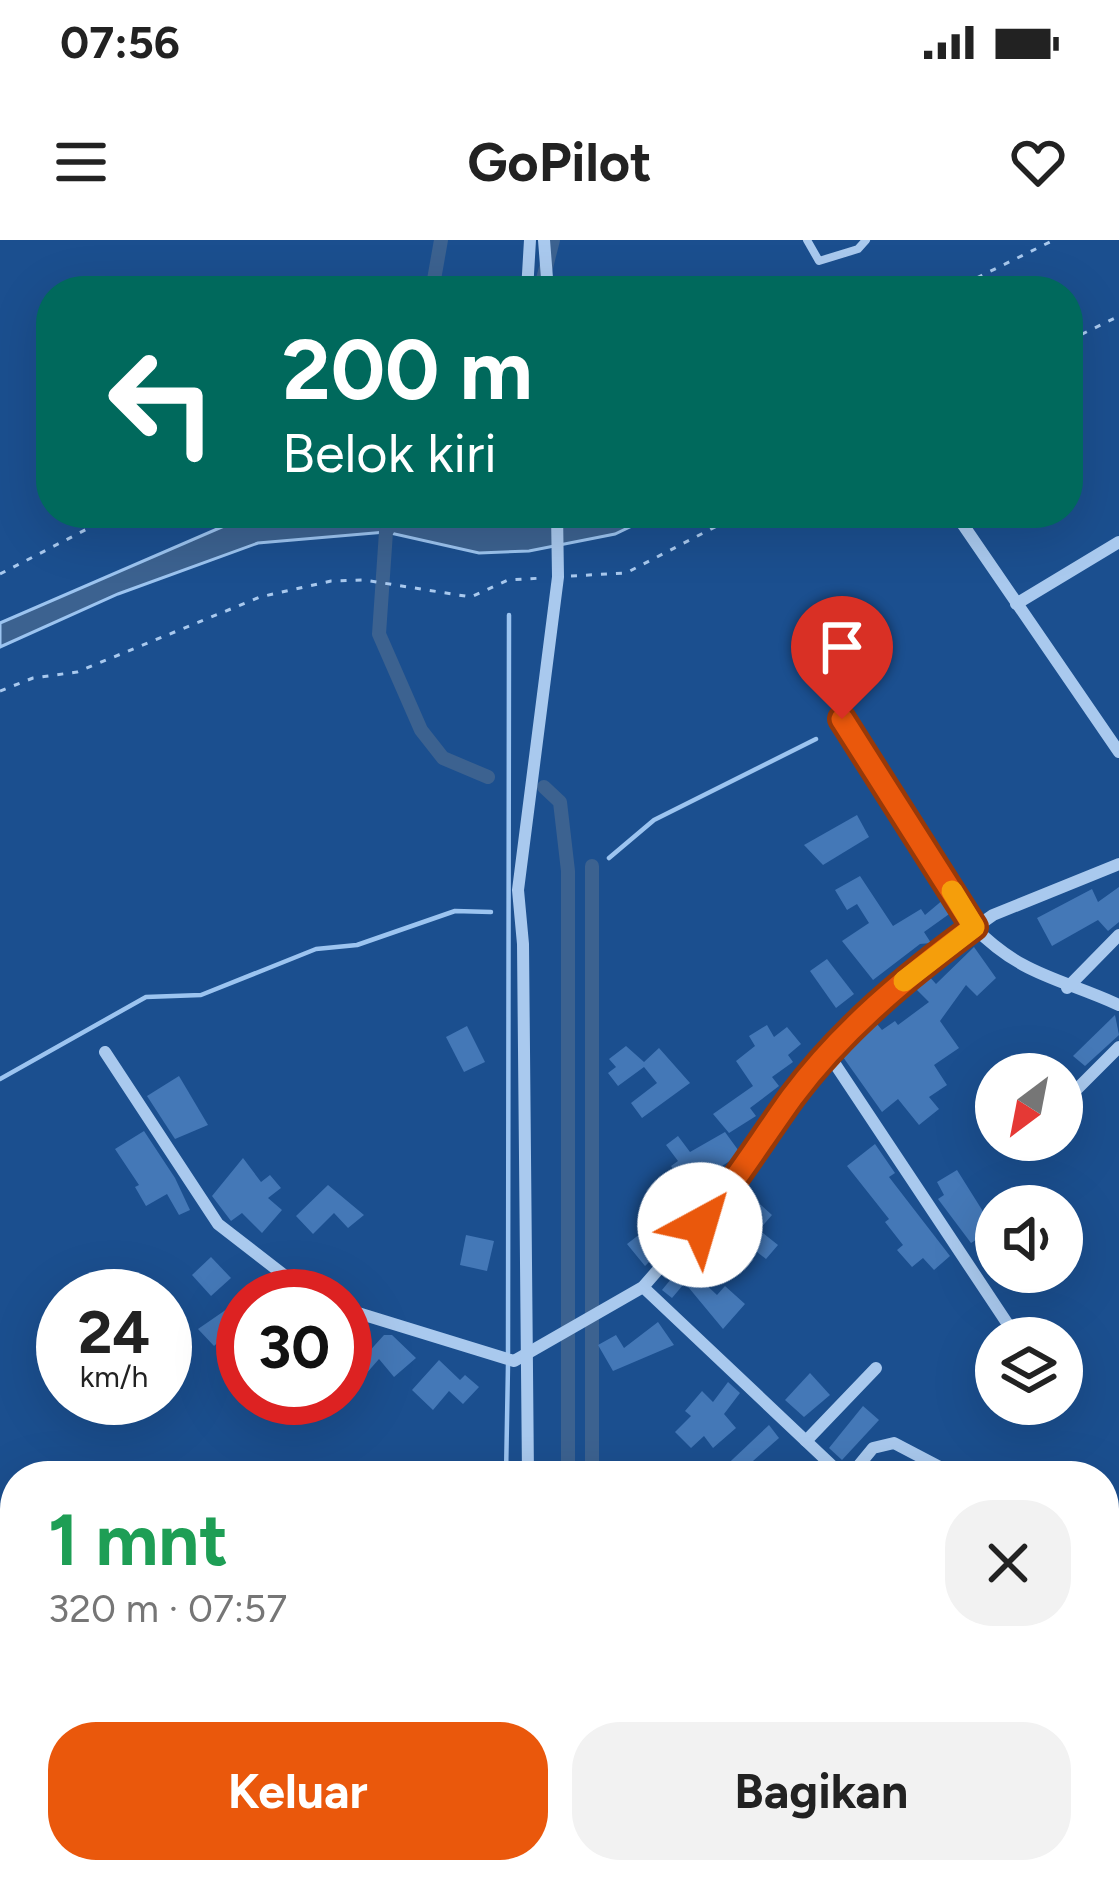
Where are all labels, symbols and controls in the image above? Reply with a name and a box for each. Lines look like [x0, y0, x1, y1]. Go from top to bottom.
text: 07:56 [60, 15, 180, 69]
icon: menu [48, 129, 114, 195]
icon: heart [1005, 129, 1071, 195]
text: GoPilot [467, 130, 652, 195]
text: 200 m [282, 319, 533, 420]
icon: left [84, 324, 240, 480]
text: Belok kiri [282, 421, 497, 486]
pin [791, 596, 893, 719]
icon: arrive [809, 614, 875, 680]
north arrow [975, 1053, 1083, 1161]
map controls [975, 1053, 1083, 1425]
position arrow [637, 1162, 763, 1288]
button: sound [975, 1185, 1083, 1293]
speed limit sign: 30 [216, 1269, 372, 1425]
text: 24 [78, 1296, 150, 1368]
button: layers [975, 1317, 1083, 1425]
text: km/h [80, 1358, 148, 1395]
text: 1 mnt [48, 1497, 228, 1583]
button: close [945, 1500, 1071, 1626]
text: 320 m · 07:57 [48, 1585, 287, 1632]
button: Keluar [48, 1722, 548, 1860]
button: Bagikan [572, 1722, 1071, 1860]

